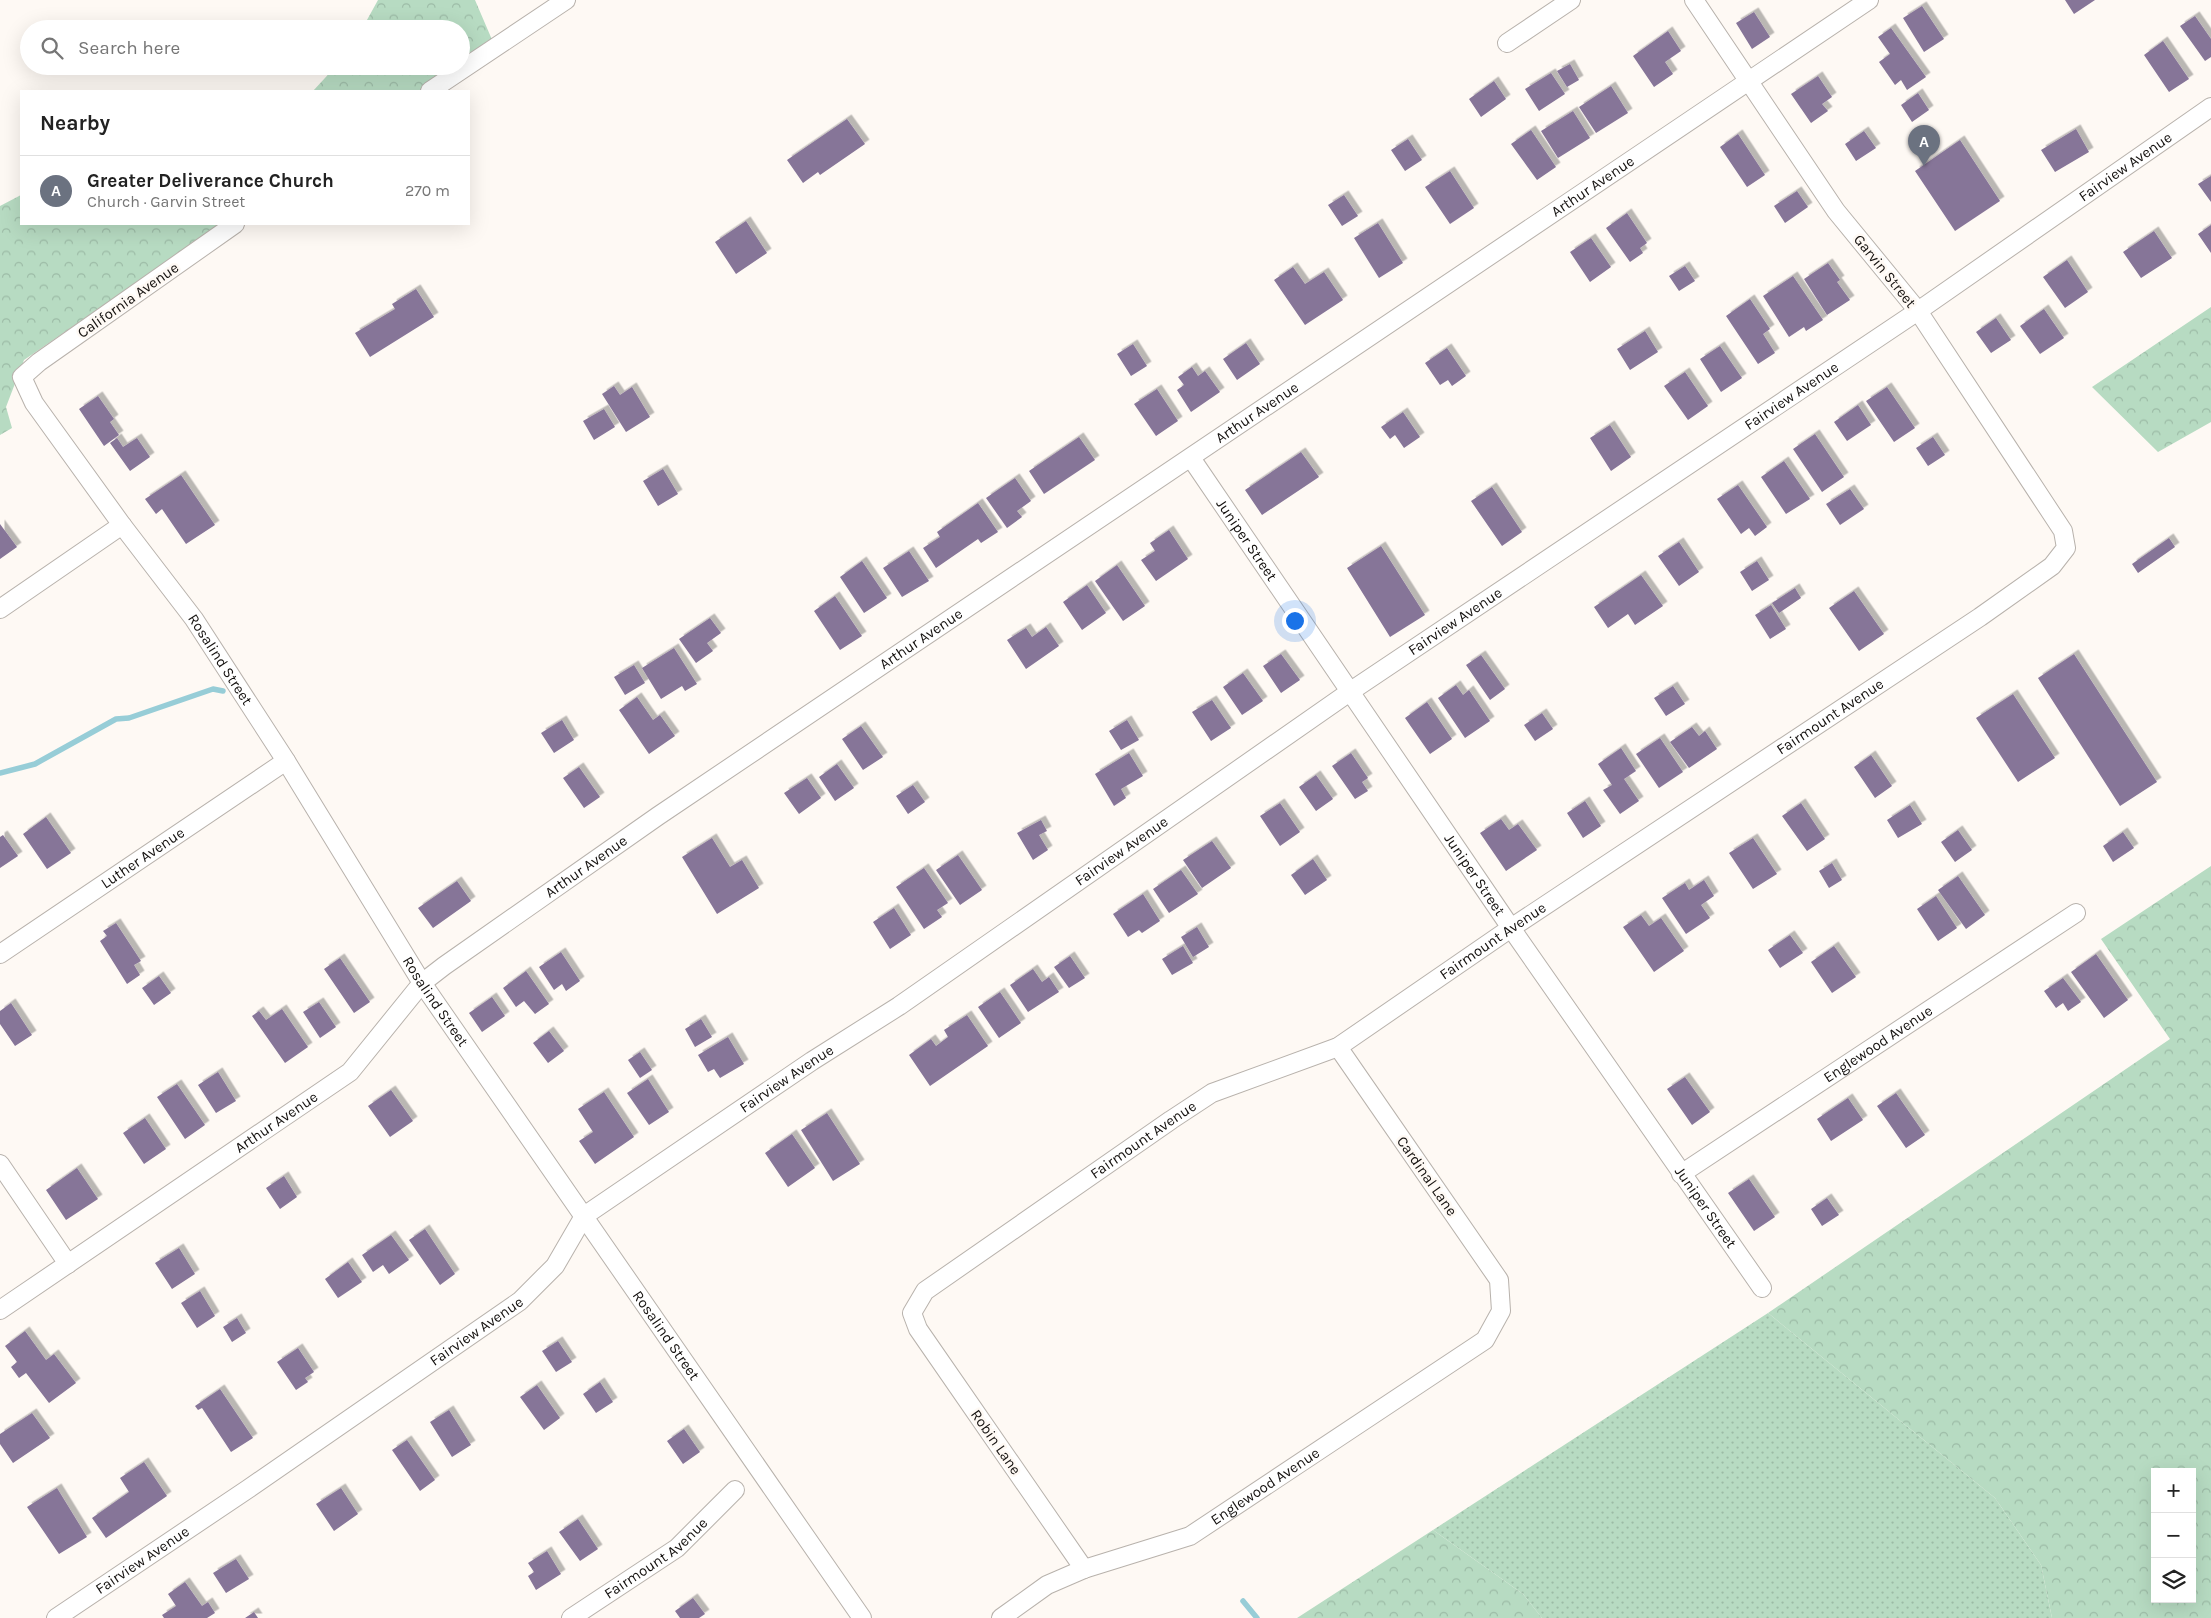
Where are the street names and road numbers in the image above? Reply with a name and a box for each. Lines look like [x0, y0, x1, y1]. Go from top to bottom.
street label: Fairview Avenue [2075, 128, 2175, 205]
street label: Arthur Avenue [1548, 152, 1638, 221]
street label: Garvin Street [1850, 231, 1920, 312]
street label: California Avenue [74, 258, 182, 342]
street label: Fairview Avenue [1741, 358, 1842, 434]
street label: Arthur Avenue [1212, 378, 1302, 447]
street label: Juniper Street [1212, 495, 1281, 585]
street label: Fairview Avenue [1405, 583, 1505, 659]
street label: Arthur Avenue [876, 604, 966, 673]
street label: Rosalind Street [184, 610, 256, 709]
street label: Fairmount Avenue [1773, 675, 1887, 758]
street label: Fairview Avenue [1071, 812, 1171, 890]
street label: Luther Avenue [97, 823, 188, 892]
street label: Juniper Street [1440, 830, 1509, 919]
street label: Arthur Avenue [541, 831, 631, 901]
street label: Fairmount Avenue [1436, 898, 1549, 983]
street label: Rosalind Street [399, 953, 472, 1050]
street label: Englewood Avenue [1820, 1001, 1936, 1086]
street label: Fairview Avenue [736, 1041, 837, 1117]
street label: Arthur Avenue [231, 1088, 321, 1157]
street label: Fairmount Avenue [1087, 1097, 1200, 1182]
street label: Cardinal Lane [1393, 1133, 1461, 1219]
street label: Juniper Street [1671, 1163, 1741, 1252]
street label: Rosalind Street [629, 1287, 704, 1384]
street label: Fairview Avenue [426, 1293, 526, 1370]
street label: Robin Lane [967, 1406, 1025, 1478]
street label: Englewood Avenue [1207, 1444, 1323, 1529]
street label: Fairmount Avenue [601, 1514, 711, 1603]
street label: Fairview Avenue [92, 1522, 193, 1598]

